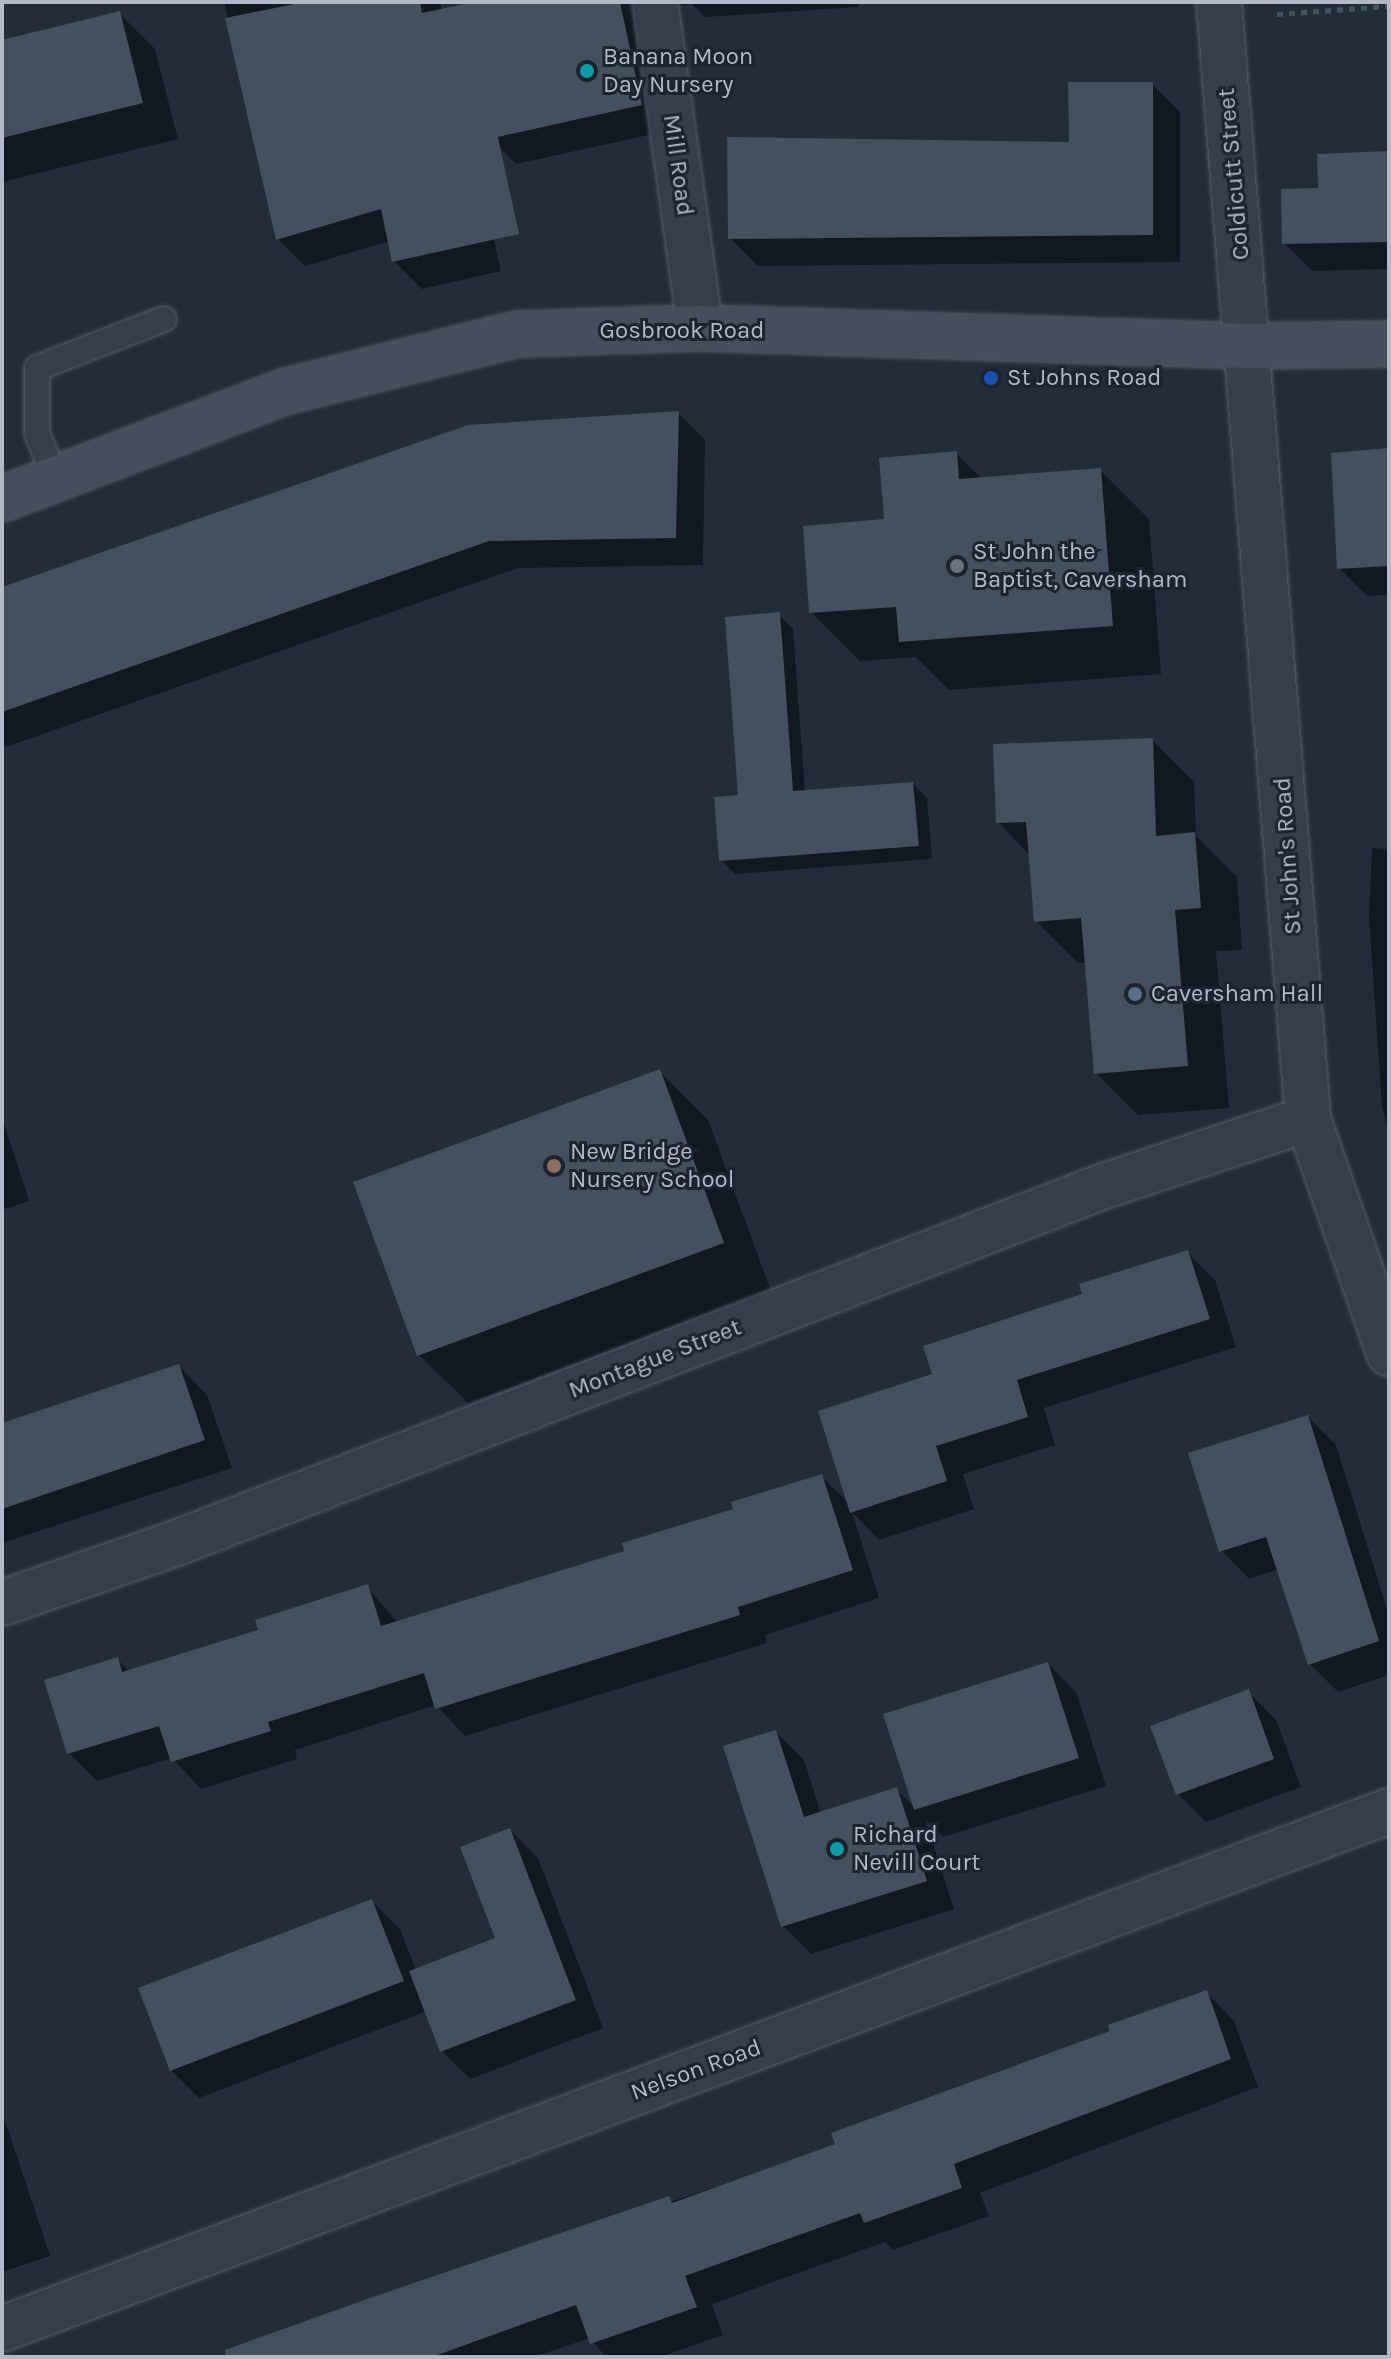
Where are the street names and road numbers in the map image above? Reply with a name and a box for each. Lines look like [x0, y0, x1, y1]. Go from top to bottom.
street label: Coldicutt Street [1212, 87, 1256, 261]
street label: Mill Road [657, 113, 699, 217]
street label: Gosbrook Road [600, 317, 764, 345]
street label: St John's Road [1268, 776, 1308, 936]
street label: Montague Street [565, 1313, 745, 1405]
street label: Nelson Road [627, 2033, 765, 2107]

